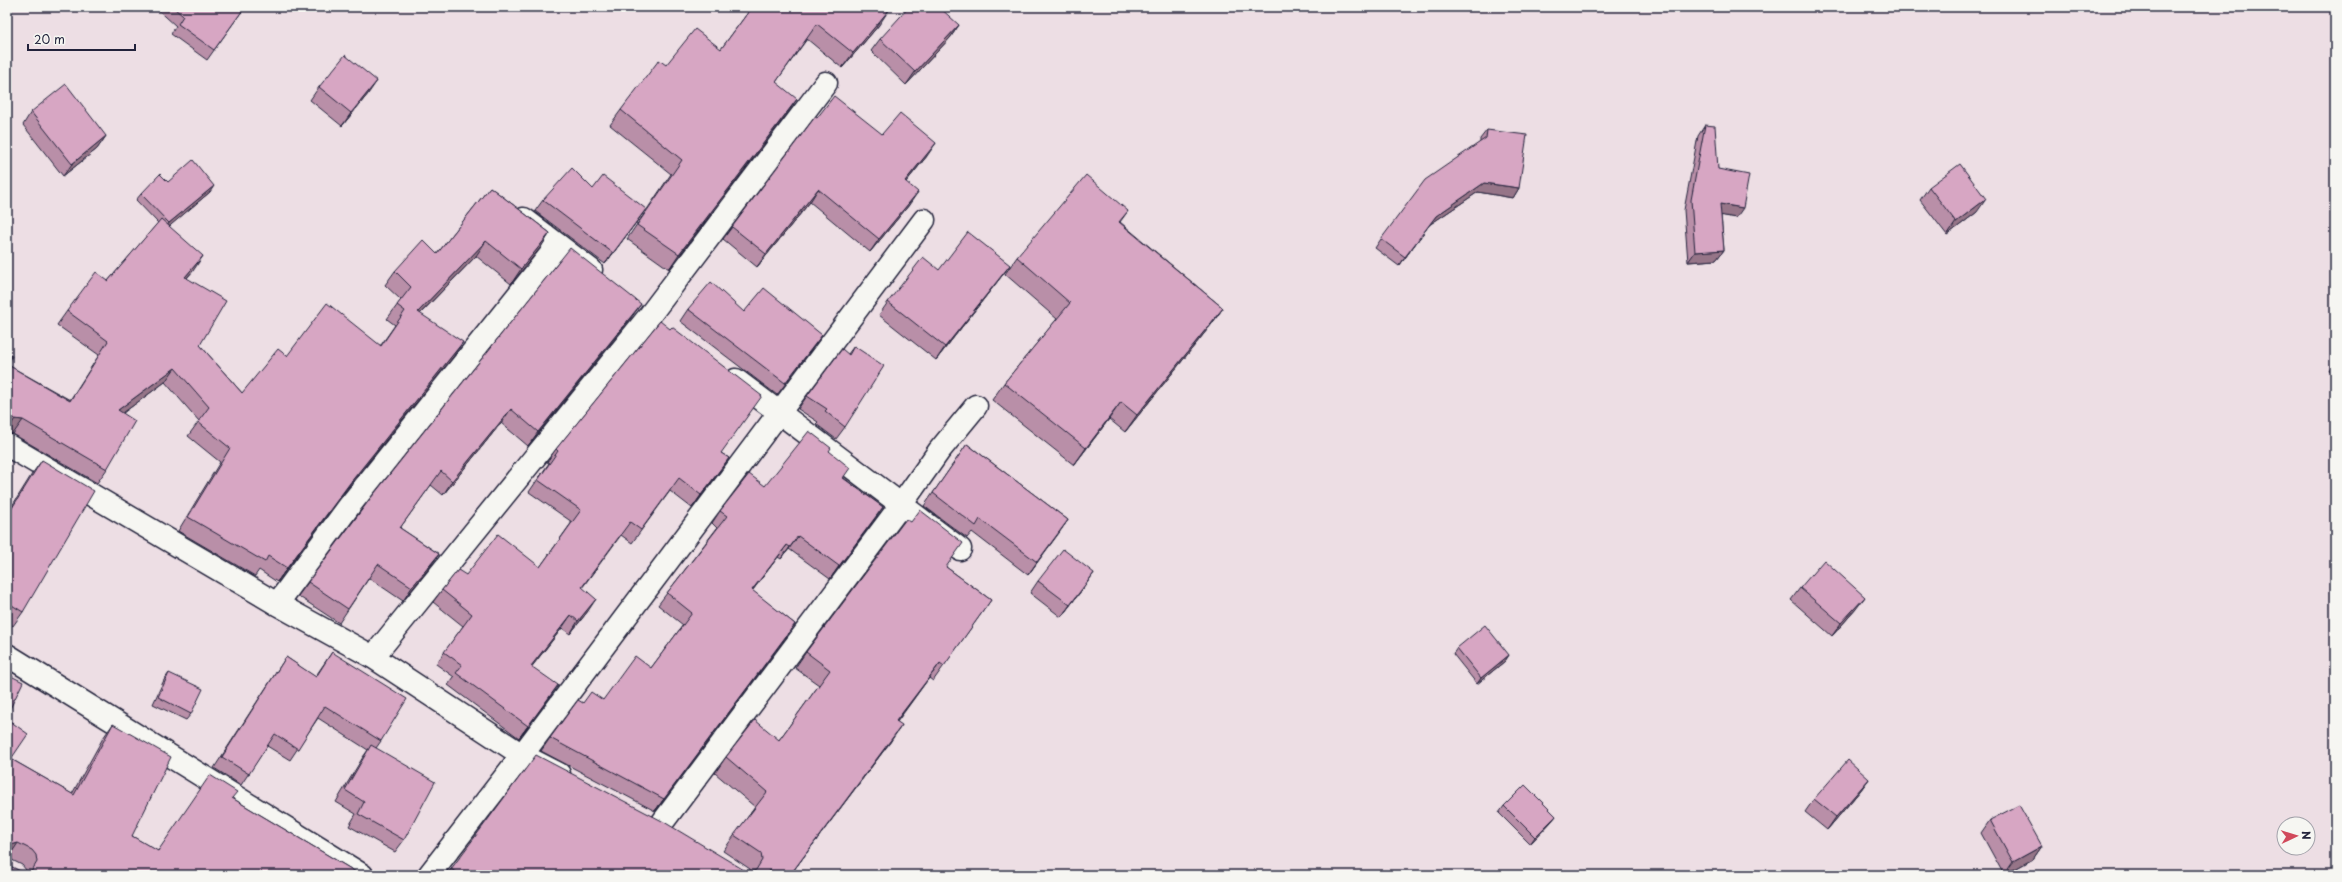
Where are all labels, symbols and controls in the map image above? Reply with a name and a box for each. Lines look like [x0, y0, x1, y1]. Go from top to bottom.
scale bar [28, 26, 135, 52]
text: 20 m [34, 30, 65, 48]
north arrow [2276, 816, 2316, 856]
text: N [2298, 830, 2315, 840]

